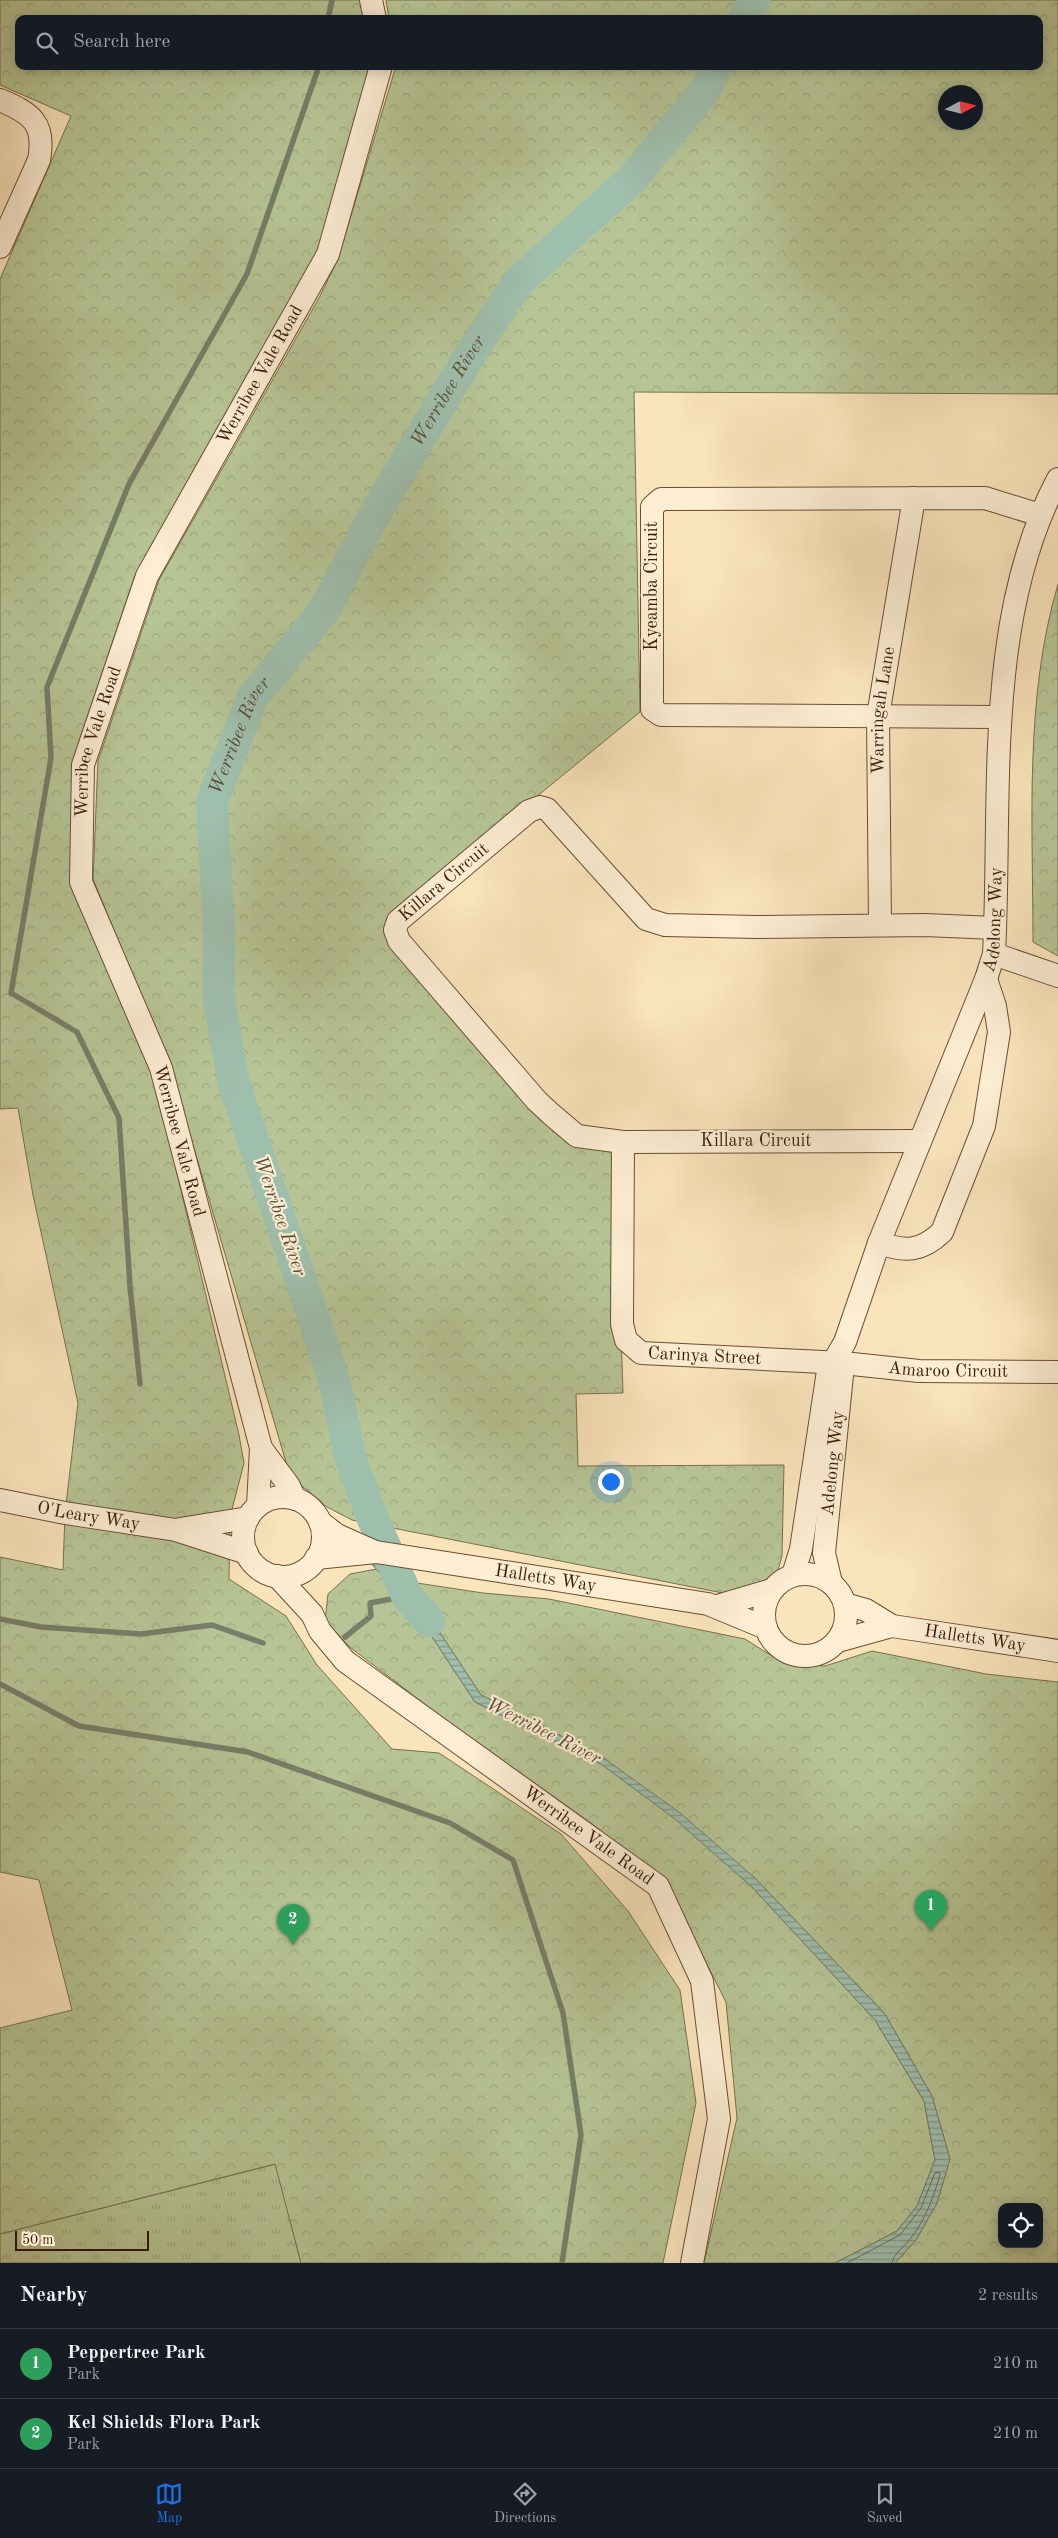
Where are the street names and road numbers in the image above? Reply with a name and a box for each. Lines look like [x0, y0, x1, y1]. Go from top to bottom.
street label: Werribee Vale Road [214, 302, 306, 447]
street label: Kyeamba Circuit [643, 521, 661, 651]
street label: Warringah Lane [869, 645, 898, 774]
street label: Werribee Vale Road [73, 664, 125, 818]
street label: Killara Circuit [395, 840, 492, 925]
street label: Adelong Way [980, 866, 1005, 974]
street label: Werribee Vale Road [150, 1063, 208, 1219]
street label: Killara Circuit [700, 1132, 812, 1150]
street label: Carinya Street [647, 1344, 762, 1368]
street label: Amaroo Circuit [887, 1359, 1008, 1381]
street label: Adelong Way [819, 1409, 847, 1517]
street label: O'Leary Way [35, 1499, 142, 1533]
street label: Halletts Way [494, 1562, 598, 1595]
street label: Halletts Way [923, 1622, 1028, 1655]
street label: Werribee Vale Road [520, 1783, 657, 1889]

